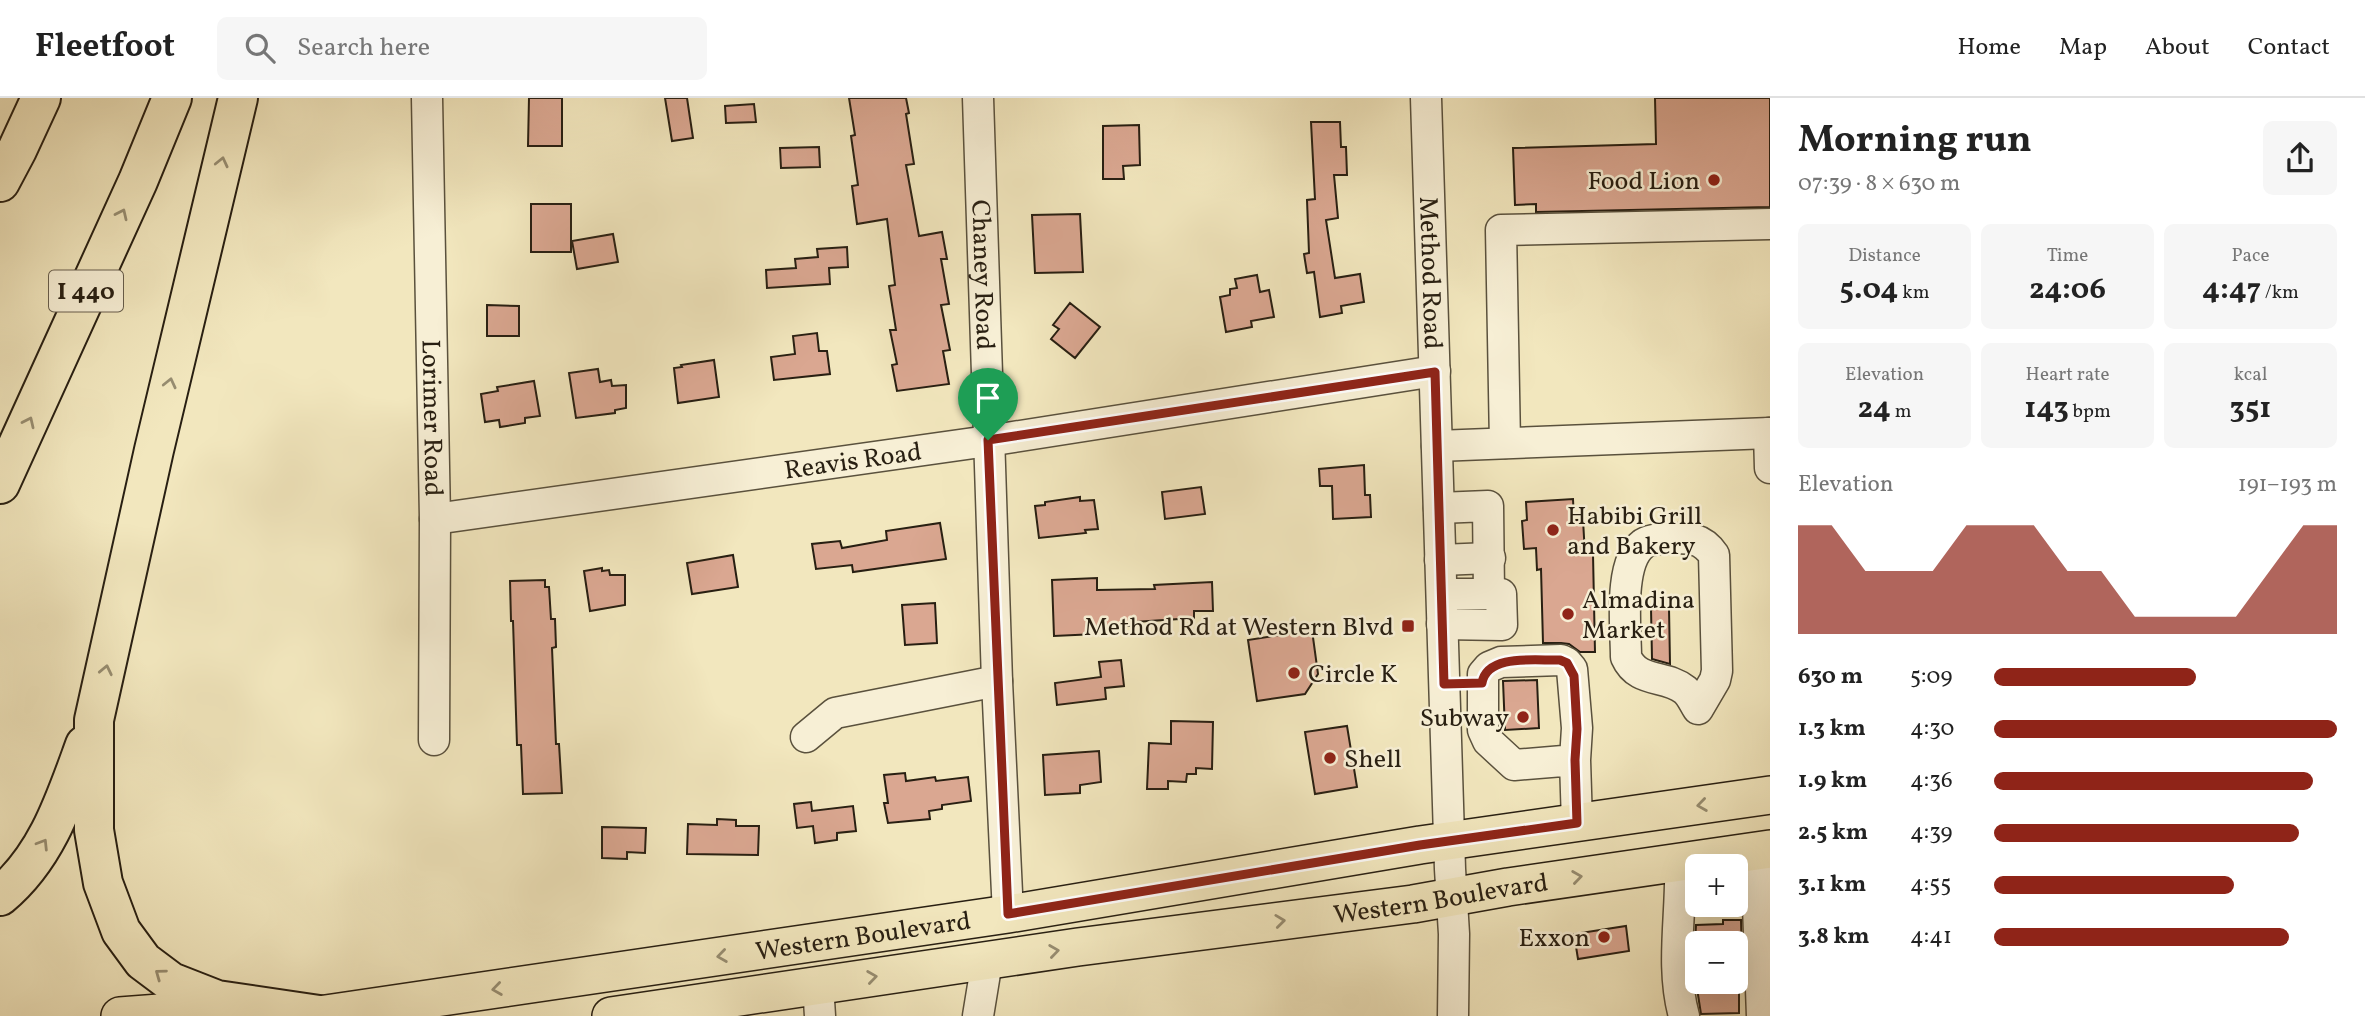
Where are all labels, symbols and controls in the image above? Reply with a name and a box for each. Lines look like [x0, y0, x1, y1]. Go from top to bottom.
search box [217, 17, 707, 80]
text: Fleetfoot [35, 25, 175, 71]
icon: search [241, 29, 279, 67]
text: Search here [297, 30, 430, 66]
text: Home [1957, 31, 2021, 65]
text: Map [2059, 31, 2107, 65]
text: About [2145, 31, 2210, 65]
text: Contact [2248, 31, 2330, 65]
text: Morning run [1798, 115, 2032, 168]
button: share [2263, 121, 2337, 195]
one-way arrow [214, 156, 229, 168]
place label: Food Lion [1587, 164, 1700, 200]
text: 07:39 · 8 × 630 m [1798, 168, 1960, 200]
marker: Food Lion [1706, 172, 1722, 188]
street label: Method Road [1409, 196, 1450, 350]
street label: Chaney Road [961, 199, 1002, 351]
one-way arrow [114, 209, 128, 221]
text: Distance [1848, 243, 1921, 269]
text: Time [2047, 243, 2088, 269]
text: Pace [2231, 243, 2270, 269]
text: 5.04 [1839, 269, 1899, 311]
text: 24:06 [2029, 269, 2106, 311]
text: 4:47 [2202, 269, 2261, 311]
road number: I 440 [49, 271, 123, 312]
text: km [1899, 280, 1930, 306]
text: /km [2261, 280, 2299, 306]
street label: Lorimer Road [412, 339, 451, 497]
text: Elevation [1845, 362, 1924, 388]
text: Heart rate [2026, 362, 2109, 388]
text: kcal [2234, 362, 2267, 388]
pin [958, 368, 1018, 440]
one-way arrow [162, 377, 176, 389]
icon: arrive [969, 379, 1007, 417]
text: 24 [1858, 388, 1891, 430]
text: 143 [2024, 388, 2069, 430]
text: 351 [2230, 388, 2271, 430]
text: m [1891, 399, 1911, 425]
text: bpm [2069, 399, 2111, 425]
one-way arrow [21, 417, 35, 429]
street label: Reavis Road [782, 435, 924, 490]
text: Elevation [1798, 469, 1894, 501]
text: 191–193 m [2238, 469, 2337, 501]
place label: Habibi Grill and Bakery [1567, 499, 1702, 565]
marker: Habibi Grill and Bakery [1545, 522, 1561, 538]
place label: Almadina Market [1582, 583, 1695, 649]
marker: Almadina Market [1560, 606, 1576, 622]
place label: Method Rd at Western Blvd [1084, 610, 1394, 646]
marker: Method Rd at Western Blvd [1400, 618, 1416, 634]
place label: Circle K [1308, 657, 1398, 693]
text: 630 m [1798, 661, 1863, 693]
text: 5:09 [1910, 661, 1952, 693]
one-way arrow [97, 664, 112, 676]
marker: Circle K [1286, 665, 1302, 681]
place label: Subway [1420, 701, 1509, 737]
marker: Subway [1515, 709, 1531, 725]
text: 1.3 km [1798, 713, 1866, 745]
text: 4:30 [1910, 713, 1954, 745]
place label: Shell [1344, 742, 1402, 778]
marker: Shell [1322, 750, 1338, 766]
text: 1.9 km [1798, 765, 1867, 797]
text: 4:36 [1910, 765, 1953, 797]
one-way arrow [1697, 797, 1708, 812]
text: 2.5 km [1798, 817, 1868, 849]
text: 4:39 [1910, 817, 1952, 849]
one-way arrow [35, 838, 48, 851]
map controls [1685, 854, 1748, 994]
button: + [1685, 854, 1748, 917]
street label: Western Boulevard [1331, 865, 1551, 934]
text: 3.1 km [1798, 869, 1866, 901]
text: 4:55 [1910, 869, 1951, 901]
one-way arrow [1571, 870, 1583, 885]
street label: Western Boulevard [753, 904, 973, 971]
one-way arrow [1274, 914, 1285, 929]
place label: Exxon [1518, 921, 1590, 957]
text: 3.8 km [1798, 921, 1870, 953]
text: 4:41 [1910, 921, 1952, 953]
marker: Exxon [1596, 929, 1612, 945]
button: − [1685, 931, 1748, 994]
one-way arrow [1048, 944, 1060, 959]
one-way arrow [716, 948, 728, 963]
one-way arrow [155, 970, 168, 982]
one-way arrow [867, 970, 878, 985]
one-way arrow [491, 981, 503, 996]

